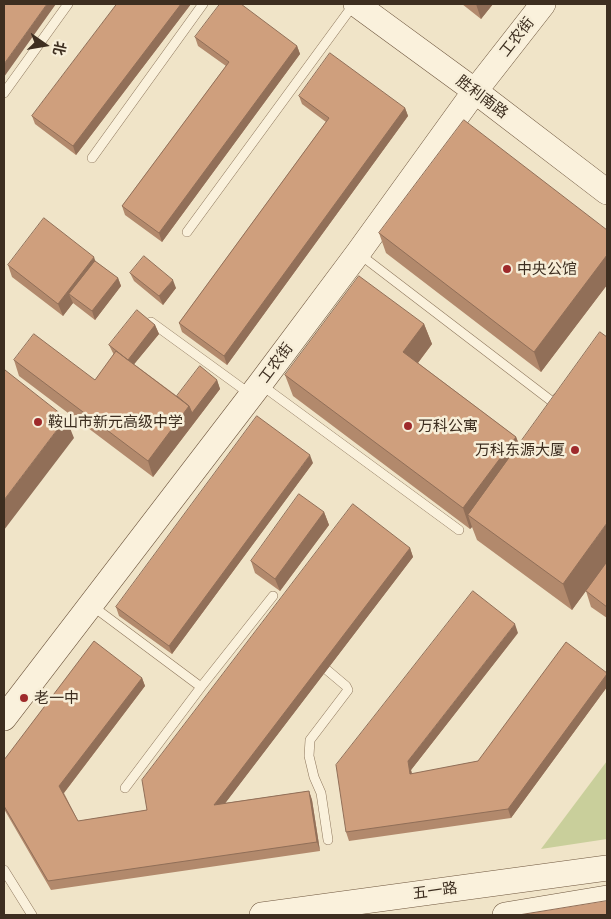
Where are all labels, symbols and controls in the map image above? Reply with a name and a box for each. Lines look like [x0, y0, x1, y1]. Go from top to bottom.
street label: 工农街 [496, 14, 538, 60]
north arrow [20, 20, 70, 70]
text: 北 [49, 40, 71, 57]
street label: 胜利南路 [453, 72, 511, 122]
place label: 中央公馆 [517, 260, 577, 278]
marker: 中央公馆 [501, 263, 513, 275]
street label: 工农街 [255, 340, 297, 386]
place label: 鞍山市新元高级中学 [48, 413, 183, 431]
marker: 鞍山市新元高级中学 [32, 416, 44, 428]
place label: 万科公寓 [418, 417, 478, 435]
marker: 万科公寓 [402, 420, 414, 432]
place label: 万科东源大厦 [475, 441, 565, 459]
marker: 万科东源大厦 [569, 444, 581, 456]
place label: 老一中 [34, 689, 79, 707]
marker: 老一中 [18, 692, 30, 704]
street label: 五一路 [411, 879, 459, 903]

